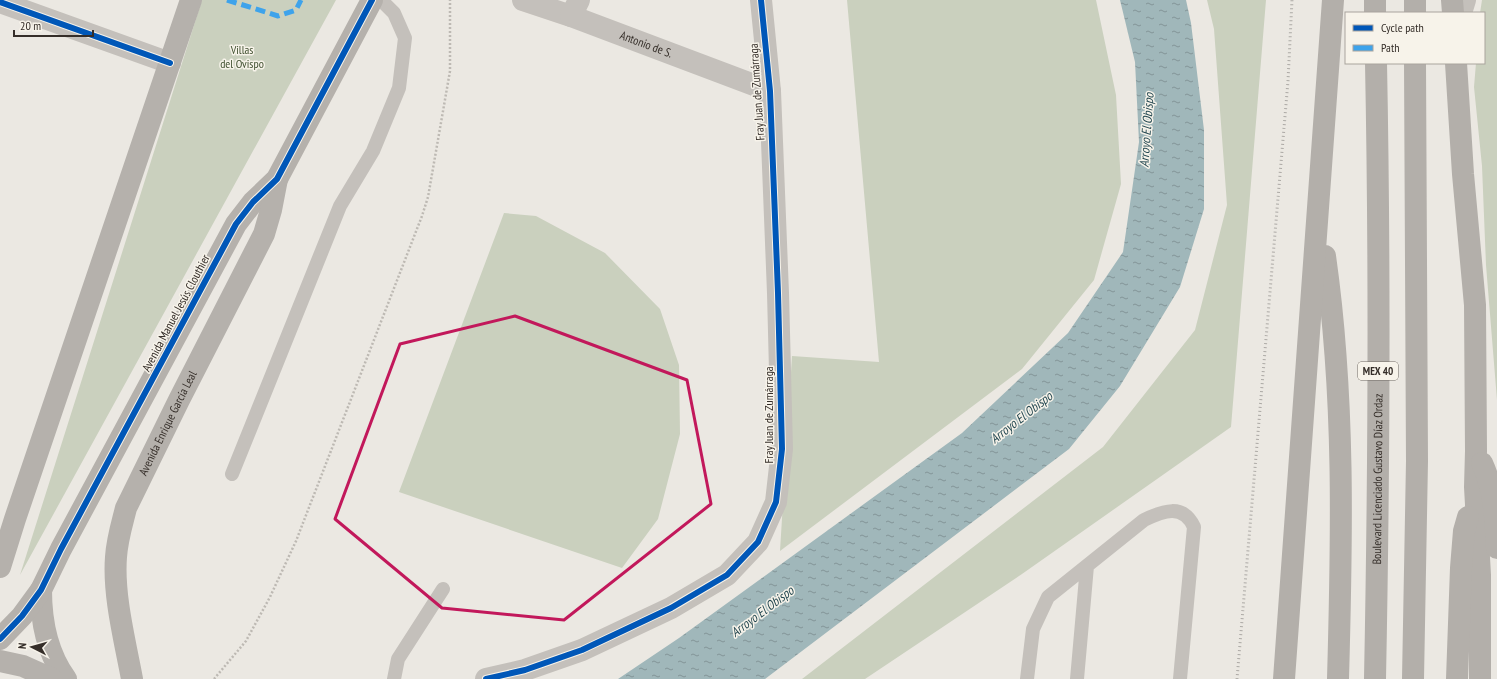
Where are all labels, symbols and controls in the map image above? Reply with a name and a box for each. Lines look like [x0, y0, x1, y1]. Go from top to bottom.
scale bar [14, 12, 93, 38]
legend [1345, 12, 1485, 64]
text: 20 m [20, 18, 41, 33]
text: Cycle path [1381, 20, 1424, 35]
street label: Antonio de S. [618, 27, 675, 61]
text: Path [1381, 40, 1399, 55]
park label: Villas del Ovispo [220, 42, 264, 71]
street label: Fray Juan de Zumárraga [746, 43, 767, 141]
water label: Arroyo El Obispo [1135, 91, 1158, 168]
street label: Avenida Manuel Jesús Clouthier [138, 251, 213, 374]
road number: MEX 40 [1358, 362, 1398, 380]
street label: Fray Juan de Zumárraga [761, 366, 776, 464]
street label: Avenida Enrique García Leal [135, 368, 200, 478]
water label: Arroyo El Obispo [987, 387, 1057, 447]
street label: Boulevard Licenciado Gustavo Díaz Ordaz [1369, 394, 1385, 565]
water label: Arroyo El Obispo [727, 581, 798, 641]
north arrow [12, 627, 52, 667]
text: N [15, 642, 29, 650]

